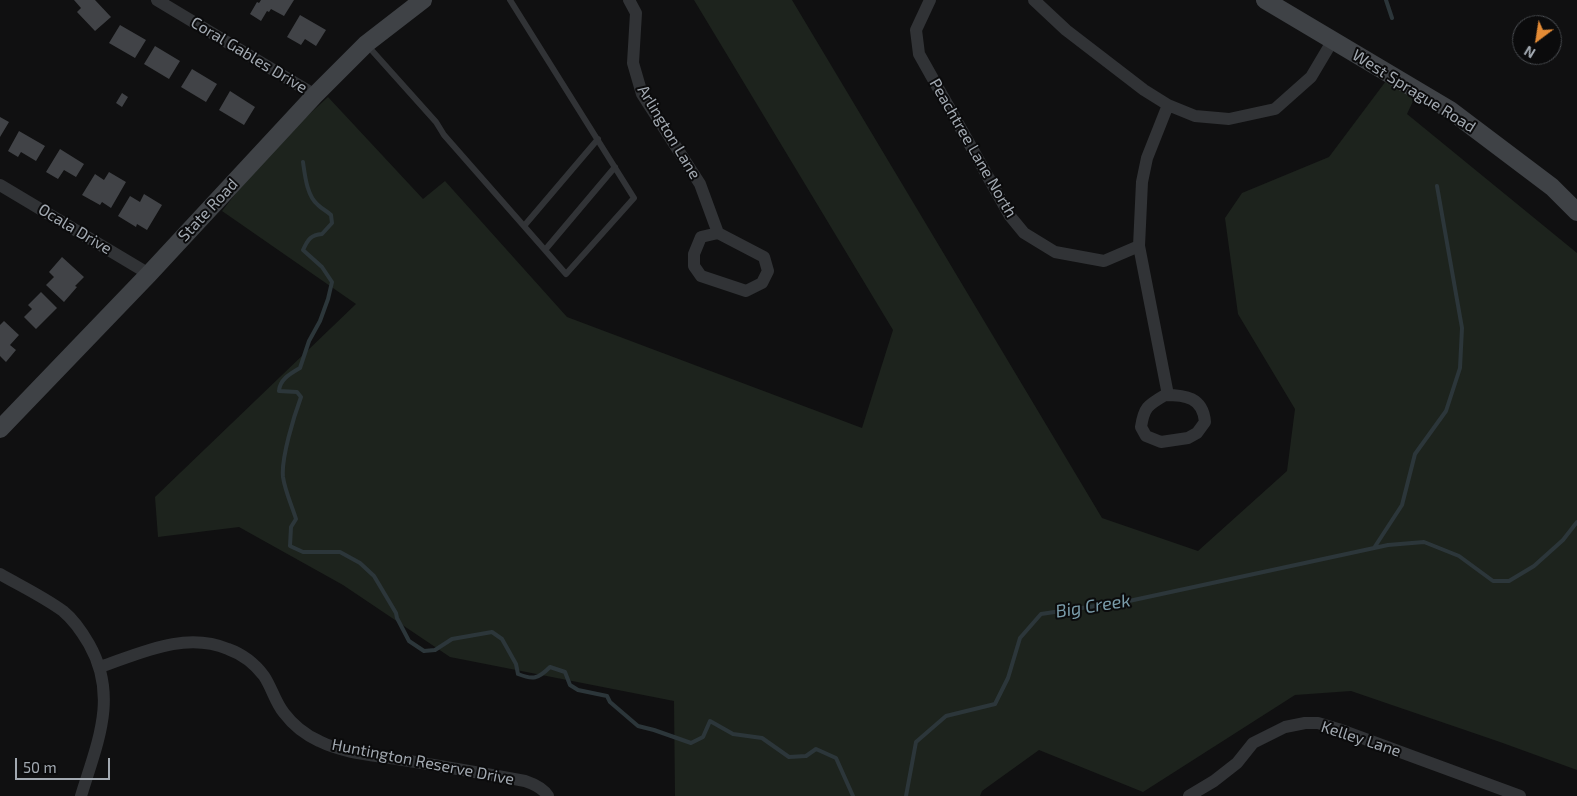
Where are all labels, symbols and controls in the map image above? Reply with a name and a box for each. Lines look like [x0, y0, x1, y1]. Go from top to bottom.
street label: Coral Gables Drive [187, 13, 311, 97]
north arrow [1512, 15, 1562, 65]
text: N [1521, 43, 1538, 62]
street label: West Sprague Road [1349, 45, 1479, 137]
street label: Peachtree Lane North [925, 75, 1021, 221]
street label: Arlington Lane [633, 82, 705, 182]
street label: State Road [174, 175, 242, 245]
street label: Ocala Drive [35, 200, 115, 258]
water label: Big Creek [1054, 589, 1132, 623]
street label: Kelley Lane [1319, 717, 1403, 761]
street label: Huntington Reserve Drive [330, 735, 516, 789]
scale bar [18, 748, 112, 780]
text: 50 m [23, 758, 57, 776]

